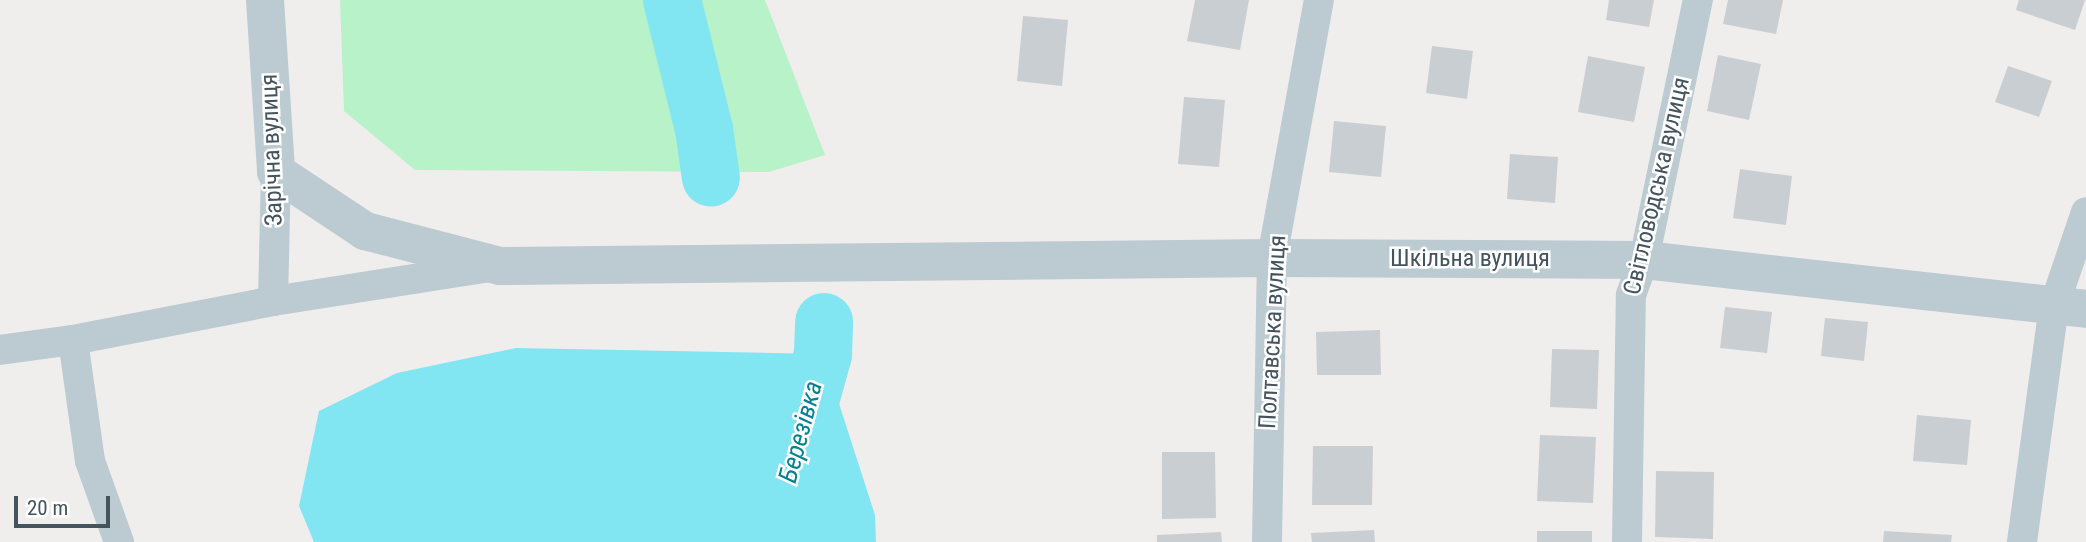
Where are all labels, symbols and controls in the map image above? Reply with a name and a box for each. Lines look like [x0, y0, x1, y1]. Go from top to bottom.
street label: Зарічна вулиця [255, 73, 289, 227]
street label: Світловодська вулиця [1618, 74, 1696, 298]
street label: Полтавська вулиця [1254, 234, 1292, 430]
street label: Шкільна вулиця [1390, 245, 1550, 273]
water label: Березівка [772, 378, 830, 486]
scale bar [18, 482, 114, 526]
text: 20 m [27, 496, 68, 520]

